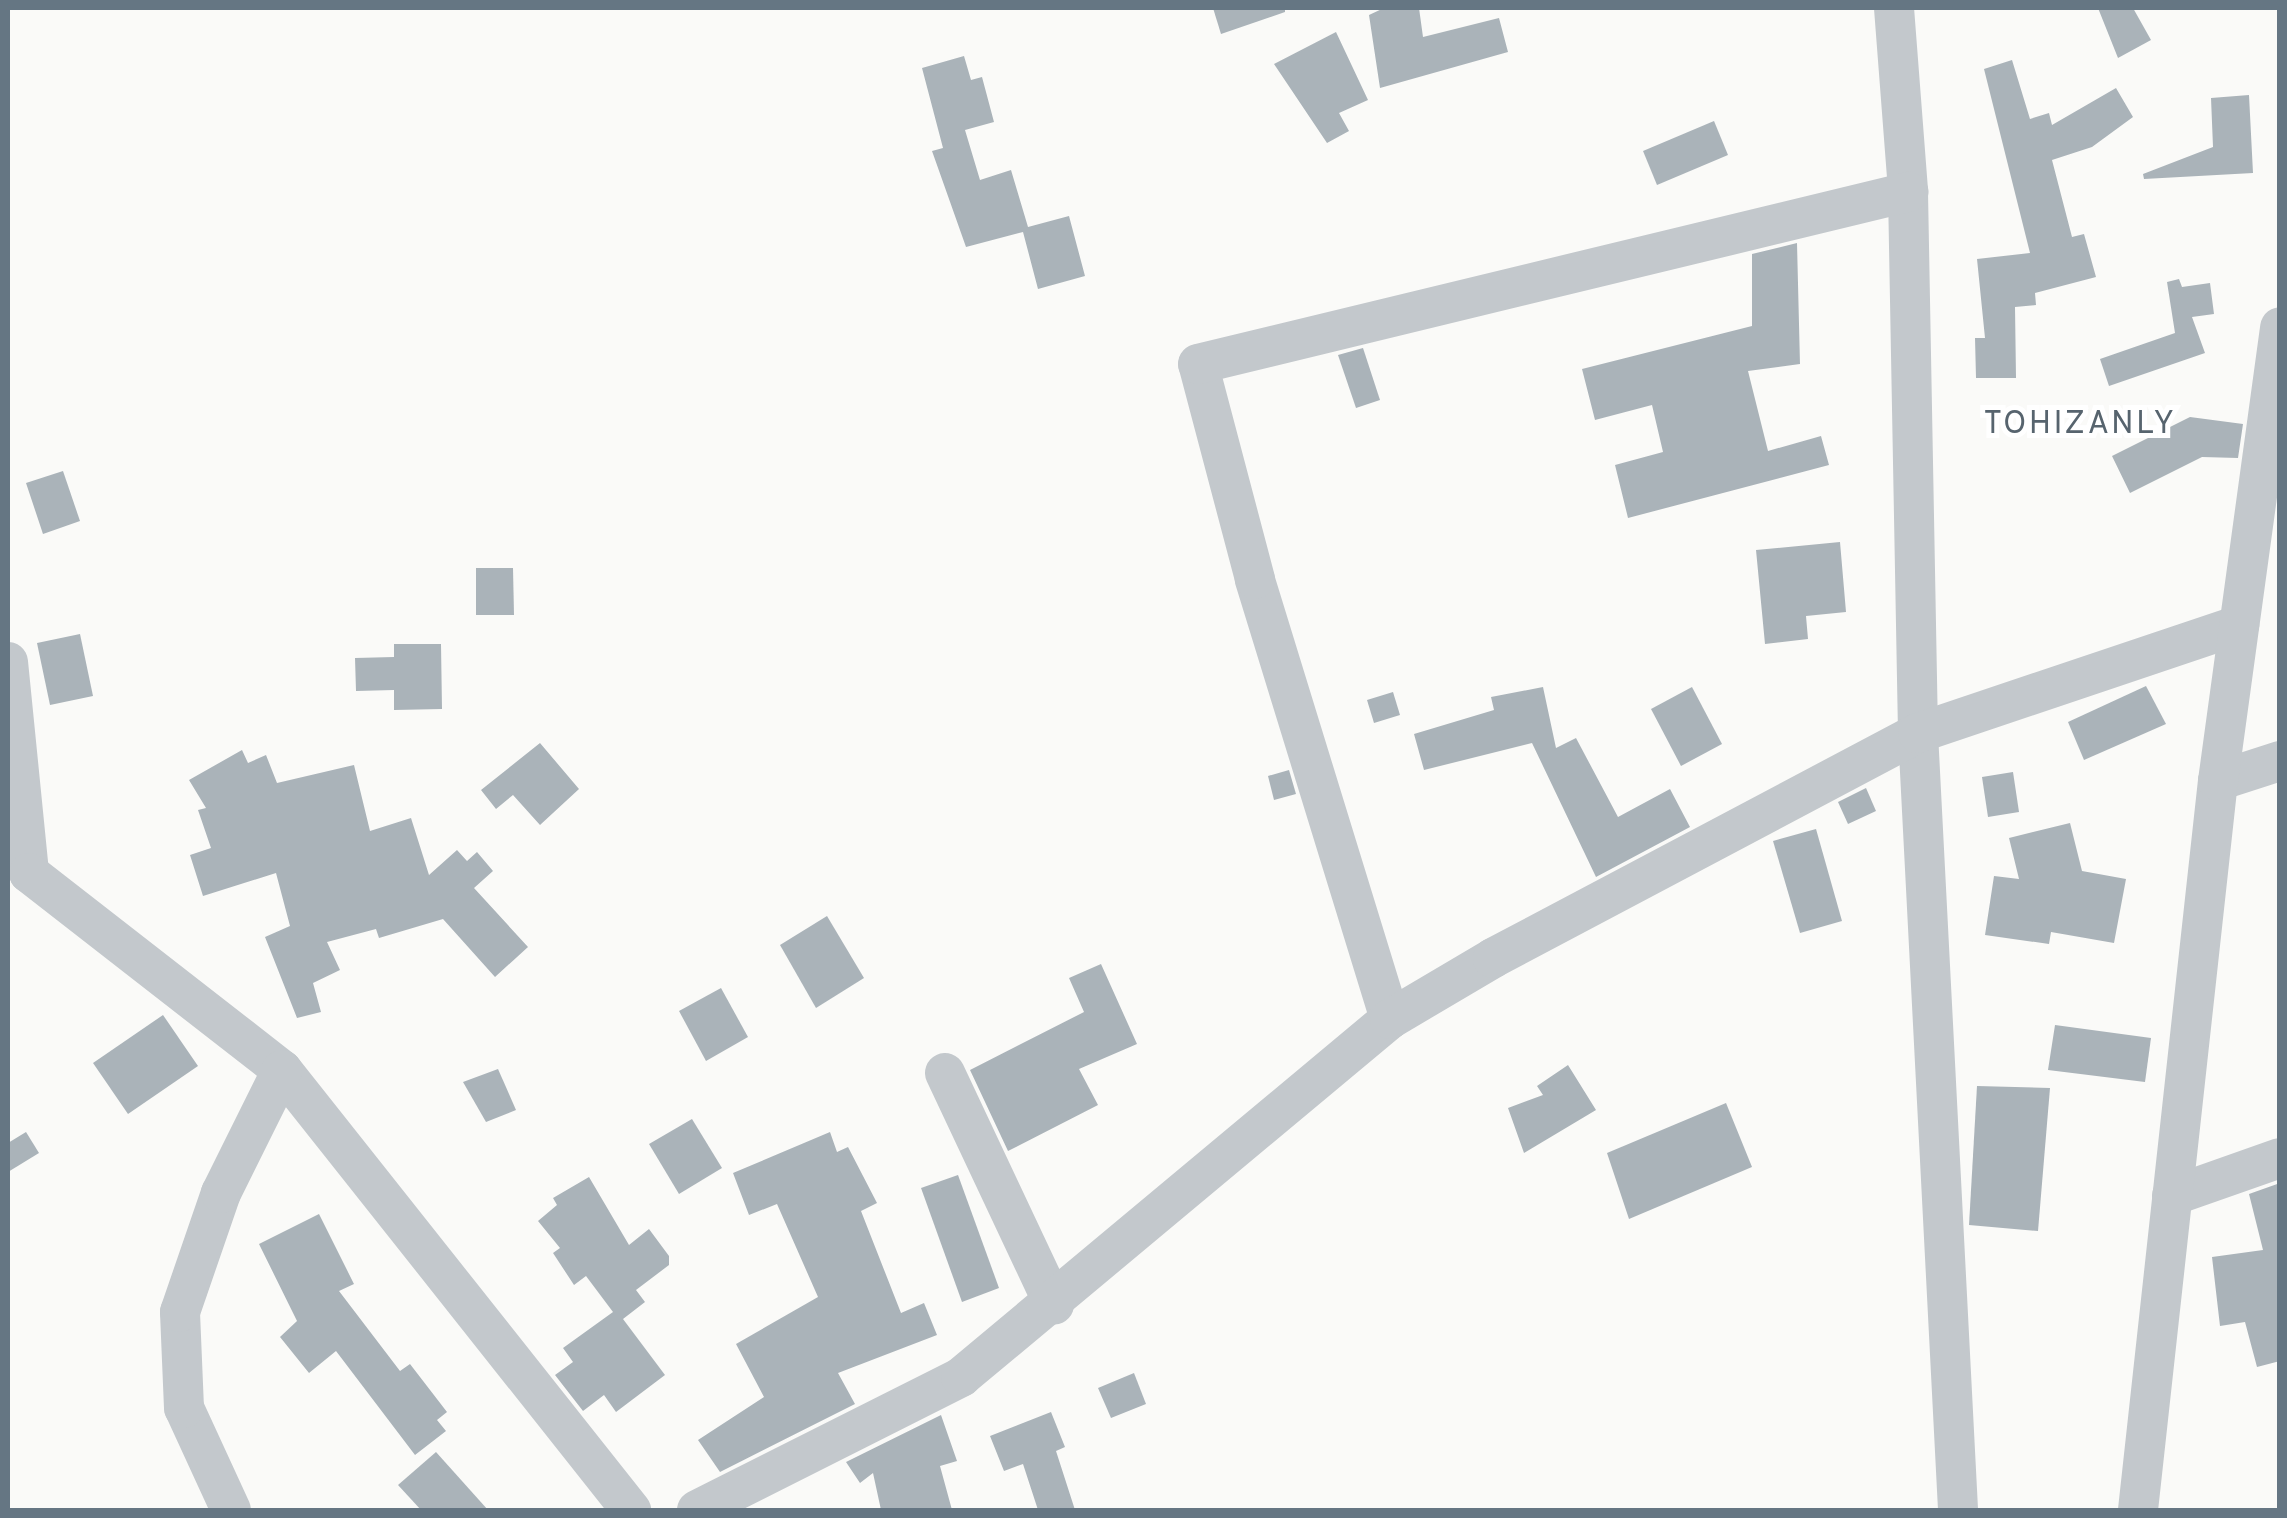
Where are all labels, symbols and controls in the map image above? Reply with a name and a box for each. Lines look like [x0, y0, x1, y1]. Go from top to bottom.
district label: TOHIZANLY [1983, 406, 2177, 444]

